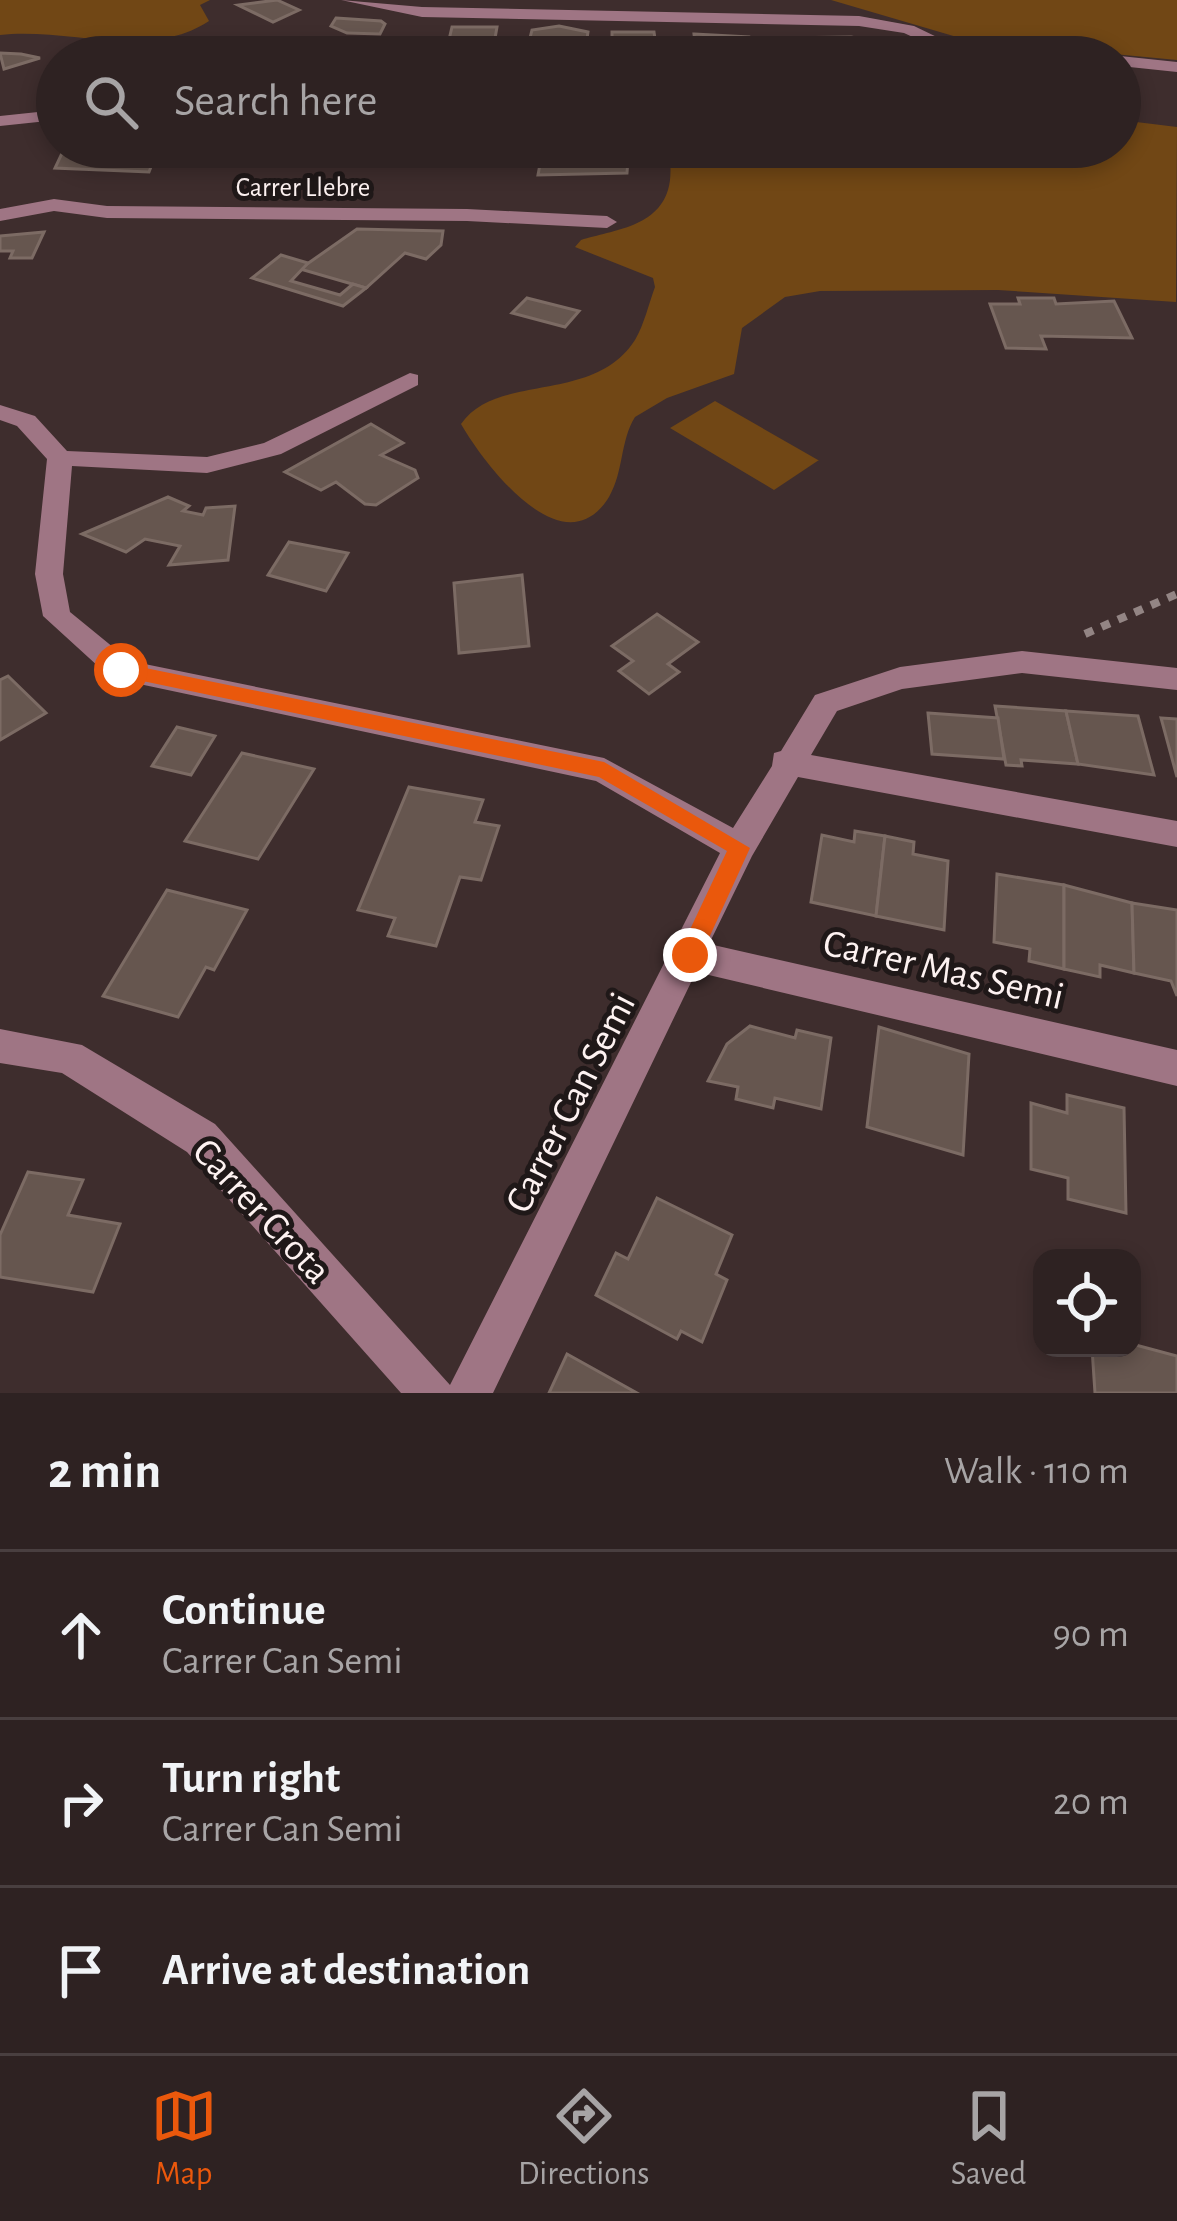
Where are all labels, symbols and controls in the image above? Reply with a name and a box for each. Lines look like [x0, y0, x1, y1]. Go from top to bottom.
search box [36, 36, 1141, 168]
icon: search [78, 69, 144, 135]
text: Search here [174, 79, 377, 124]
street label: Carrer Llebre [236, 174, 370, 201]
route start [94, 643, 148, 697]
street label: Carrer Mas Semi [819, 924, 1067, 1017]
route end [663, 928, 717, 982]
street label: Carrer Can Semi [499, 987, 643, 1219]
street label: Carrer Crota [185, 1132, 337, 1291]
map controls [1033, 1249, 1141, 1357]
button: locate [1033, 1249, 1141, 1357]
text: 2 min [48, 1446, 161, 1497]
text: Walk · 110 m [944, 1452, 1129, 1491]
text: Continue [162, 1588, 326, 1633]
icon: ahead [48, 1602, 114, 1668]
text: 90 m [1052, 1615, 1129, 1654]
text: Carrer Can Semi [162, 1642, 403, 1681]
text: Turn right [162, 1756, 340, 1801]
icon: right [48, 1770, 114, 1836]
text: 20 m [1053, 1783, 1129, 1822]
text: Carrer Can Semi [162, 1810, 403, 1849]
icon: arrive [48, 1938, 114, 2004]
text: Arrive at destination [162, 1948, 530, 1993]
tab: Map [151, 2083, 217, 2195]
tab: Directions [518, 2083, 649, 2195]
tab: Saved [951, 2083, 1026, 2195]

